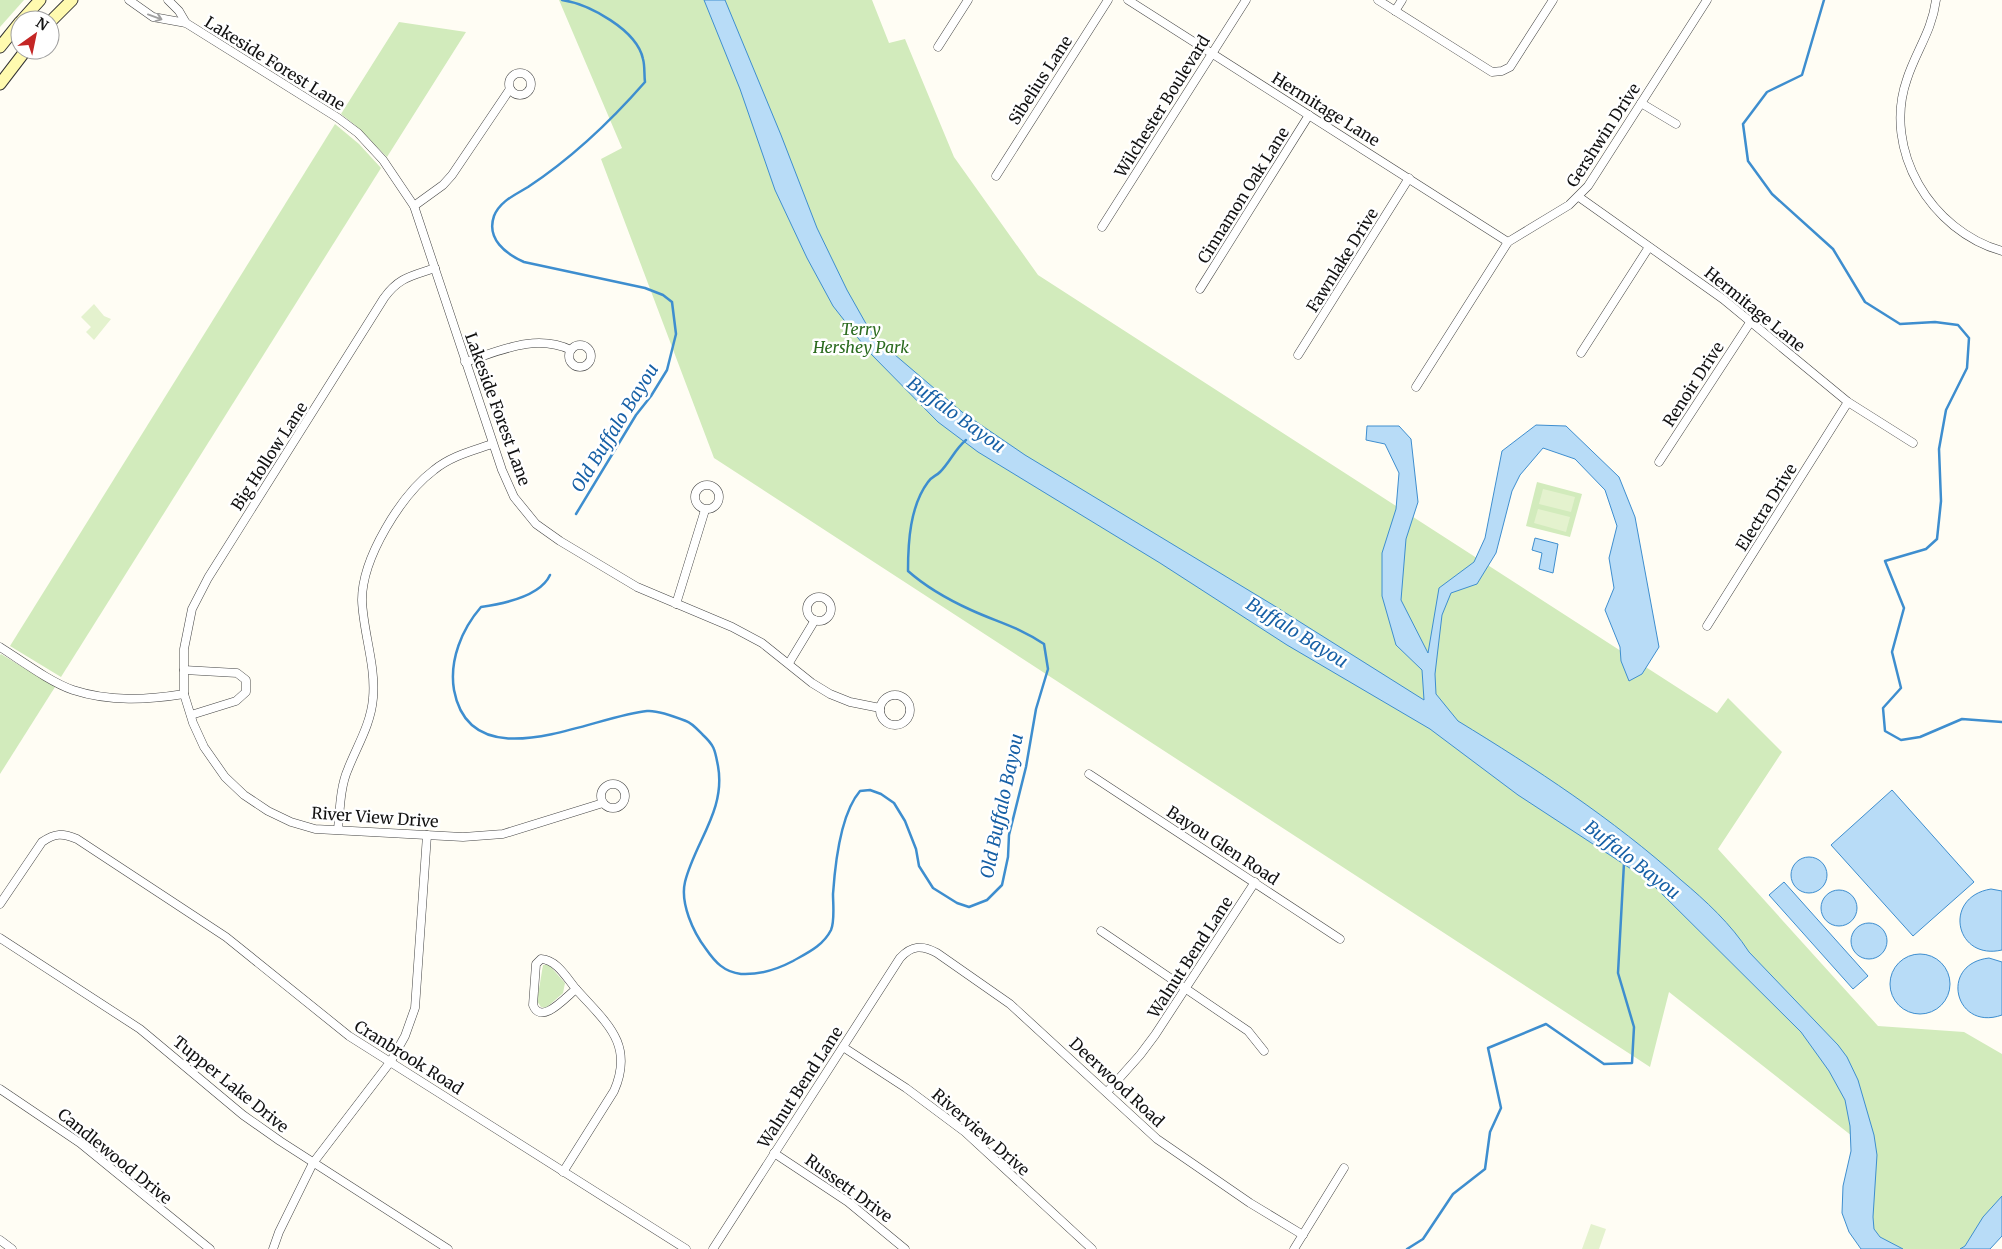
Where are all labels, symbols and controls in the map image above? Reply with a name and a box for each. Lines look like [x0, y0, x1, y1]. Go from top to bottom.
north arrow [10, 10, 60, 60]
street label: Lakeside Forest Lane [201, 12, 349, 114]
one-way arrow [147, 13, 162, 22]
text: N [33, 14, 52, 35]
street label: Wilchester Boulevard [1110, 31, 1214, 182]
street label: Sibelius Lane [1004, 32, 1076, 128]
street label: Hermitage Lane [1268, 68, 1384, 150]
street label: Gershwin Drive [1562, 79, 1644, 191]
street label: Cinnamon Oak Lane [1193, 123, 1293, 267]
street label: Fawnlake Drive [1302, 204, 1382, 316]
street label: Hermitage Lane [1701, 262, 1809, 356]
park label: Terry Hershey Park [812, 319, 909, 357]
street label: Lakeside Forest Lane [461, 330, 535, 488]
street label: Renoir Drive [1658, 338, 1728, 430]
water label: Old Buffalo Bayou [566, 359, 663, 496]
water label: Buffalo Bayou [903, 371, 1010, 458]
street label: Big Hollow Lane [226, 398, 312, 514]
street label: Electra Drive [1731, 460, 1801, 554]
water label: Buffalo Bayou [1242, 592, 1352, 673]
water label: Old Buffalo Bayou [975, 731, 1028, 880]
street label: Bayou Glen Road [1163, 801, 1283, 889]
street label: River View Drive [311, 803, 439, 831]
water label: Buffalo Bayou [1580, 815, 1685, 904]
street label: Walnut Bend Lane [1143, 893, 1237, 1022]
street label: Cranbrook Road [351, 1016, 467, 1099]
street label: Walnut Bend Lane [753, 1023, 847, 1152]
street label: Tupper Lake Drive [169, 1031, 293, 1137]
street label: Deerwood Road [1065, 1033, 1169, 1131]
street label: Riverview Drive [928, 1084, 1034, 1180]
street label: Candlewood Drive [54, 1104, 176, 1208]
street label: Russett Drive [802, 1150, 896, 1226]

